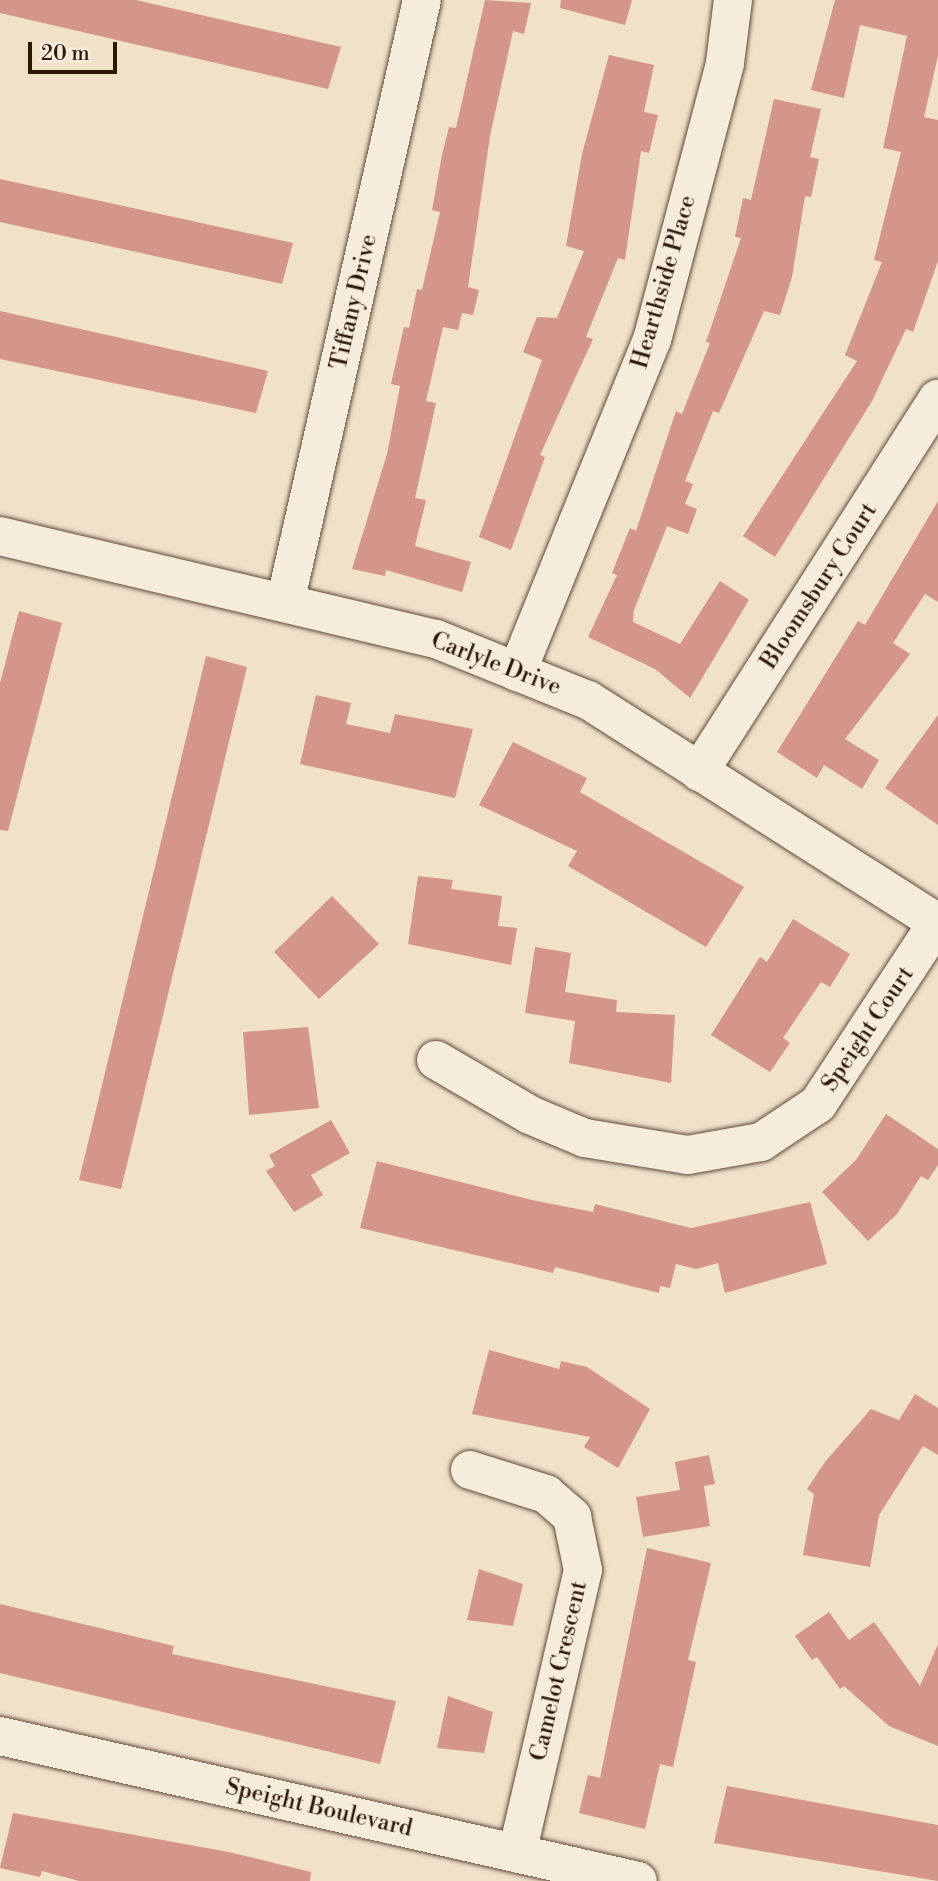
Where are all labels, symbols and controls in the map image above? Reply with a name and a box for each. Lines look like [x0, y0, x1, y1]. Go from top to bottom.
scale bar [32, 28, 121, 72]
text: 20 m [41, 41, 90, 67]
street label: Hearthside Place [626, 192, 702, 372]
street label: Tiffany Drive [325, 232, 383, 372]
street label: Bloomsbury Court [755, 498, 883, 674]
street label: Carlyle Drive [427, 627, 565, 701]
street label: Speight Court [816, 961, 920, 1097]
street label: Camelot Crescent [525, 1578, 593, 1764]
street label: Speight Boulevard [223, 1773, 415, 1843]

